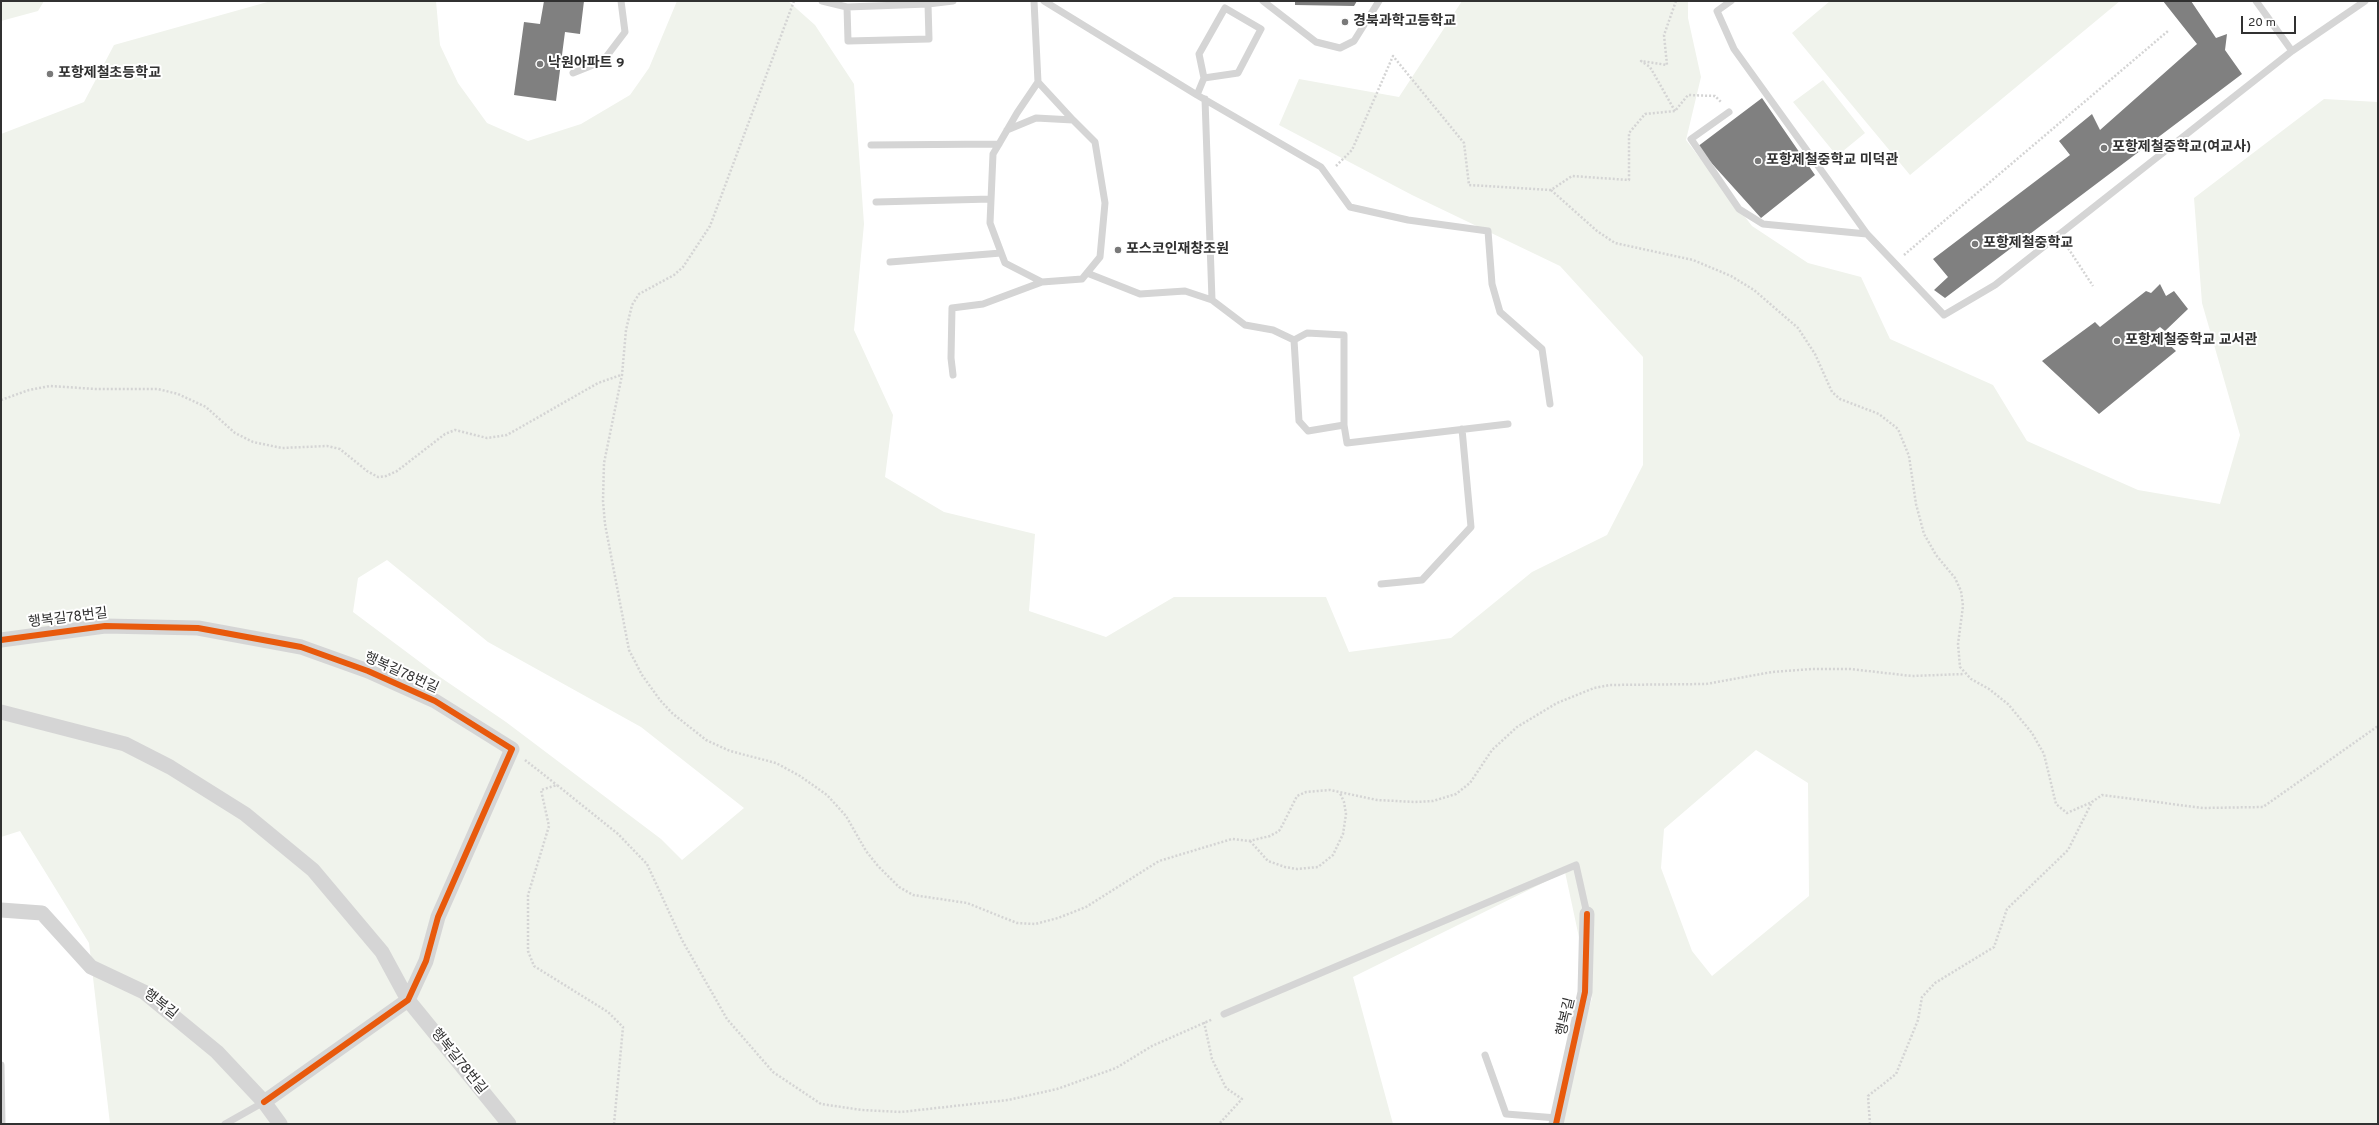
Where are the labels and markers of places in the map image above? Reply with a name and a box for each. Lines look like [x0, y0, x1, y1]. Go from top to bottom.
place label: 경북과학고등학교 [1353, 14, 1456, 30]
marker: 경북과학고등학교 [1340, 17, 1350, 27]
place label: 낙원아파트 9 [548, 56, 625, 72]
marker: 낙원아파트 9 [535, 59, 545, 69]
place label: 포항제철초등학교 [58, 66, 161, 82]
marker: 포항제철초등학교 [45, 69, 55, 79]
place label: 포항제철중학교(여교사) [2112, 140, 2251, 156]
marker: 포항제철중학교(여교사) [2099, 143, 2109, 153]
place label: 포항제철중학교 미덕관 [1766, 153, 1898, 169]
marker: 포항제철중학교 미덕관 [1753, 156, 1763, 166]
place label: 포항제철중학교 [1983, 236, 2073, 252]
marker: 포항제철중학교 [1970, 239, 1980, 249]
place label: 포스코인재창조원 [1126, 242, 1229, 258]
marker: 포스코인재창조원 [1113, 245, 1123, 255]
place label: 포항제철중학교 교서관 [2125, 333, 2257, 349]
marker: 포항제철중학교 교서관 [2112, 336, 2122, 346]

